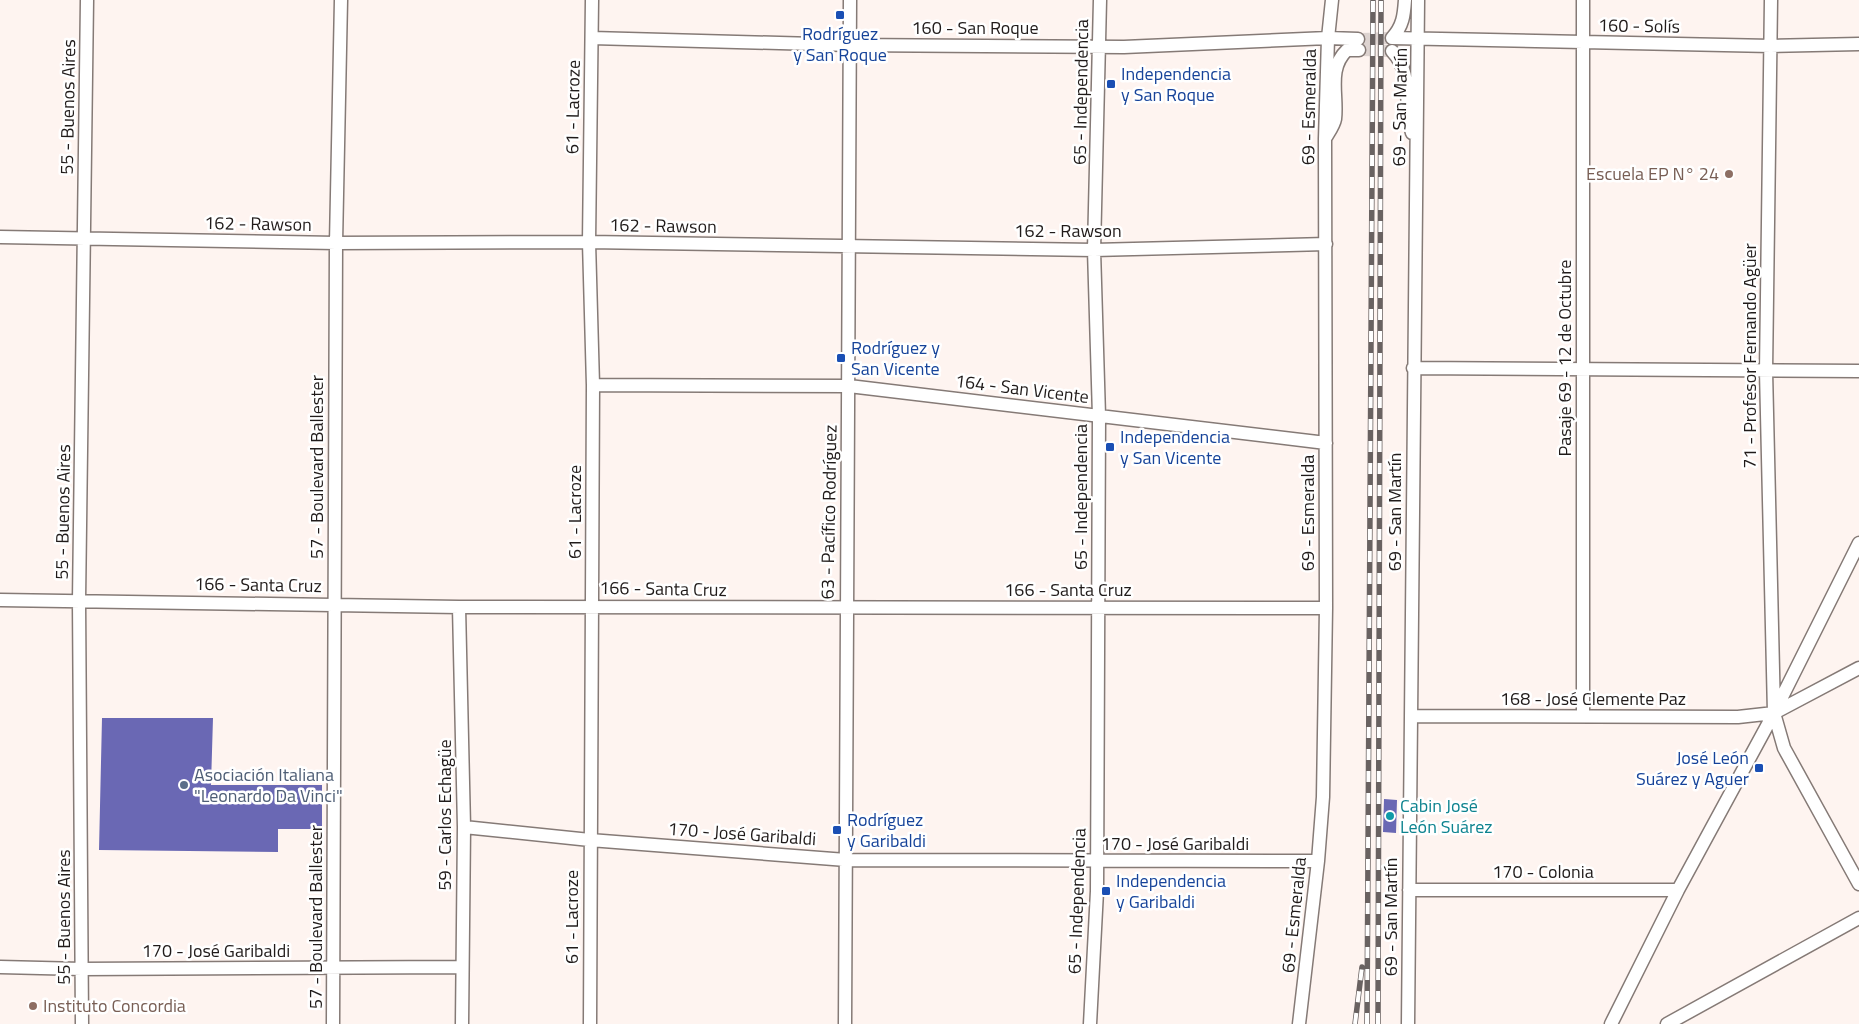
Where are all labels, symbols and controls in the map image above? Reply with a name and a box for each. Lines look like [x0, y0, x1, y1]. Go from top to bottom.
marker: Rodríguez y San Roque [834, 9, 846, 21]
street label: 160 - Solís [1598, 11, 1680, 40]
street label: 160 - San Roque [912, 14, 1039, 41]
street label: 65 - Independencia [1066, 19, 1095, 165]
place label: Rodríguez y San Roque [793, 20, 887, 68]
street label: 55 - Buenos Aires [53, 39, 82, 175]
street label: 69 - San Martín [1385, 47, 1414, 167]
street label: 69 - Esmeralda [1294, 49, 1323, 165]
street label: 61 - Lacroze [558, 60, 587, 154]
place label: Independencia y San Roque [1121, 60, 1231, 108]
marker: Independencia y San Roque [1105, 78, 1117, 90]
place label: Escuela EP N° 24 [1586, 160, 1719, 187]
marker: Escuela EP N° 24 [1723, 168, 1735, 180]
street label: 162 - Rawson [204, 209, 312, 238]
street label: 162 - Rawson [609, 211, 717, 240]
street label: 162 - Rawson [1014, 217, 1122, 244]
street label: 71 - Profesor Fernando Agüer [1736, 243, 1763, 469]
street label: Pasaje 69 - 12 de Octubre [1551, 260, 1578, 456]
place label: Rodríguez y San Vicente [851, 334, 940, 382]
marker: Rodríguez y San Vicente [835, 352, 847, 364]
street label: 164 - San Vicente [954, 367, 1091, 410]
street label: 57 - Boulevard Ballester [303, 375, 330, 559]
place label: Independencia y San Vicente [1120, 423, 1230, 471]
street label: 63 - Pacífico Rodríguez [813, 424, 844, 600]
street label: 65 - Independencia [1067, 424, 1094, 570]
marker: Independencia y San Vicente [1104, 441, 1116, 453]
street label: 55 - Buenos Aires [48, 444, 77, 580]
street label: 69 - San Martín [1381, 453, 1408, 571]
street label: 69 - Esmeralda [1294, 455, 1321, 571]
street label: 61 - Lacroze [561, 465, 588, 559]
street label: 166 - Santa Cruz [194, 570, 322, 599]
street label: 166 - Santa Cruz [599, 574, 727, 603]
street label: 166 - Santa Cruz [1004, 576, 1132, 603]
street label: 168 - José Clemente Paz [1500, 685, 1686, 712]
street label: 59 - Carlos Echagüe [431, 739, 458, 891]
place label: José León Suárez y Aguer [1636, 744, 1749, 792]
place label: Asociación Italiana "Leonardo Da Vinci" [194, 761, 343, 809]
marker: José León Suárez y Aguer [1753, 762, 1765, 774]
marker: Asociación Italiana "Leonardo Da Vinci" [178, 779, 190, 791]
place label: Cabin José León Suárez [1400, 792, 1492, 840]
place label: Rodríguez y Garibaldi [847, 806, 926, 854]
marker: Cabin José León Suárez [1384, 810, 1396, 822]
street label: 170 - José Garibaldi [667, 815, 817, 852]
marker: Rodríguez y Garibaldi [831, 824, 843, 836]
street label: 57 - Boulevard Ballester [302, 825, 329, 1009]
street label: 65 - Independencia [1060, 828, 1093, 974]
street label: 170 - José Garibaldi [1101, 830, 1249, 857]
street label: 55 - Buenos Aires [50, 849, 77, 985]
street label: 69 - Esmeralda [1274, 856, 1313, 974]
street label: 69 - San Martín [1377, 858, 1404, 976]
street label: 170 - Colonia [1492, 858, 1594, 885]
place label: Independencia y Garibaldi [1116, 867, 1226, 915]
street label: 61 - Lacroze [558, 870, 585, 964]
marker: Independencia y Garibaldi [1100, 885, 1112, 897]
street label: 170 - José Garibaldi [142, 937, 290, 964]
place label: Instituto Concordia [43, 992, 186, 1019]
marker: Instituto Concordia [27, 1000, 39, 1012]

